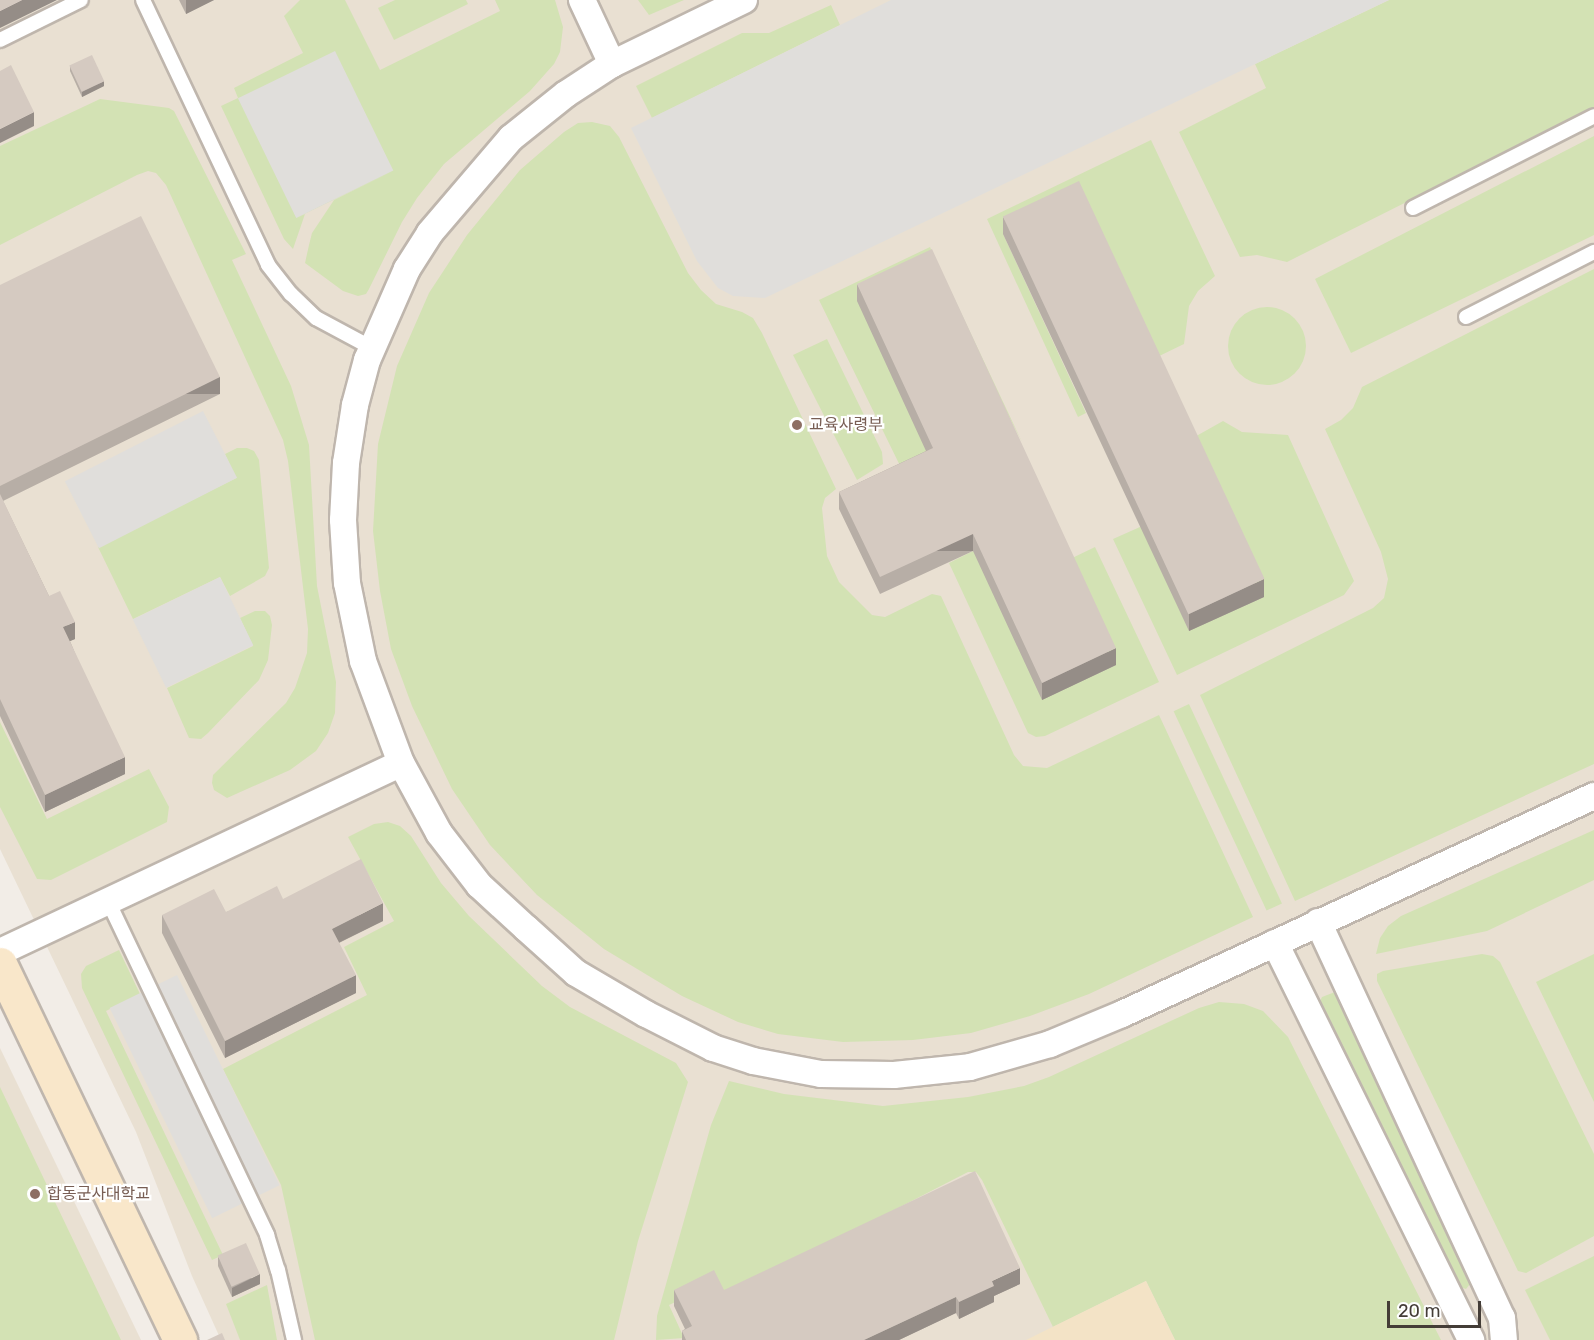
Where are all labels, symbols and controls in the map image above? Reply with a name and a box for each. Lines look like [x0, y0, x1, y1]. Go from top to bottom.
place label: 교육사령부 [809, 415, 883, 435]
marker: 교육사령부 [790, 418, 804, 432]
place label: 합동군사대학교 [47, 1184, 150, 1204]
marker: 합동군사대학교 [28, 1187, 42, 1201]
scale bar [1390, 1289, 1484, 1327]
text: 20 m [1398, 1300, 1440, 1322]

